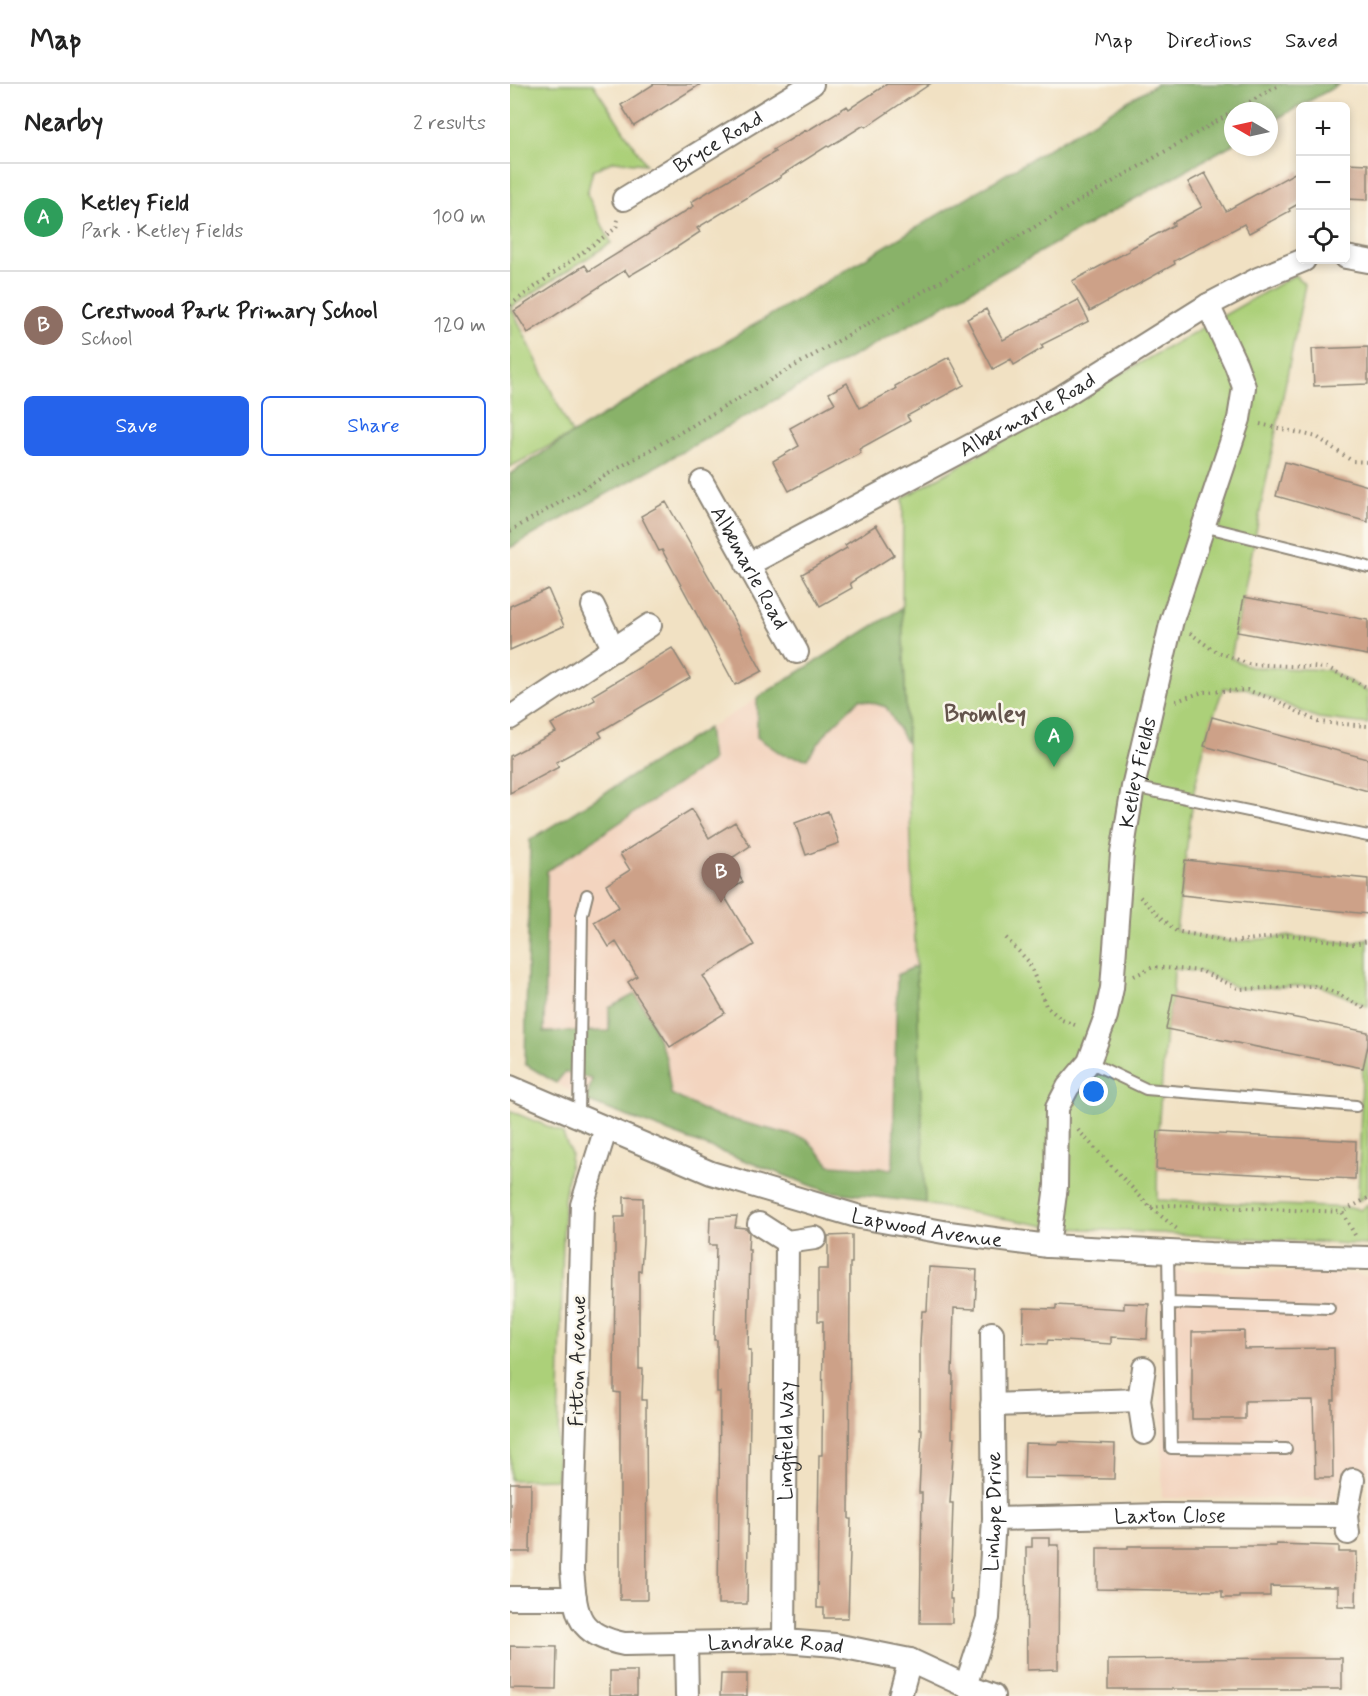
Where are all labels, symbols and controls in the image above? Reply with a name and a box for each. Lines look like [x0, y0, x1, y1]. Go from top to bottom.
text: Map [30, 23, 81, 60]
text: Map [1094, 27, 1133, 55]
text: Directions [1166, 27, 1252, 55]
text: Saved [1285, 27, 1338, 55]
north arrow [1224, 102, 1278, 156]
map controls [1296, 102, 1350, 264]
button: + [1296, 102, 1350, 156]
street label: Bryce Road [668, 104, 768, 181]
text: Nearby [24, 106, 103, 140]
text: 2 results [413, 110, 486, 137]
button: − [1296, 156, 1350, 210]
text: Ketley Field [81, 190, 189, 218]
text: A [37, 204, 50, 231]
text: 100 m [432, 204, 486, 231]
button: locate [1296, 210, 1350, 264]
text: Park · Ketley Fields [81, 218, 243, 245]
text: Crestwood Park Primary School [81, 298, 378, 326]
text: B [37, 312, 50, 339]
text: 120 m [433, 312, 486, 339]
text: School [81, 326, 133, 353]
street label: Albermarle Road [955, 366, 1101, 464]
button: Save [24, 396, 249, 456]
button: Share [261, 396, 486, 456]
street label: Albemarle Road [703, 501, 795, 635]
district label: Bromley [944, 699, 1026, 730]
street label: Ketley Fields [1113, 714, 1164, 830]
pin: A [1034, 718, 1074, 767]
pin: B [702, 854, 740, 903]
your location [1079, 1077, 1108, 1106]
street label: Lapwood Avenue [848, 1202, 1004, 1255]
street label: Fitton Avenue [563, 1295, 593, 1427]
street label: Lingfield Way [772, 1381, 801, 1501]
street label: Linhope Drive [978, 1451, 1009, 1572]
street label: Laxton Close [1114, 1502, 1226, 1531]
street label: Landrake Road [707, 1628, 846, 1661]

